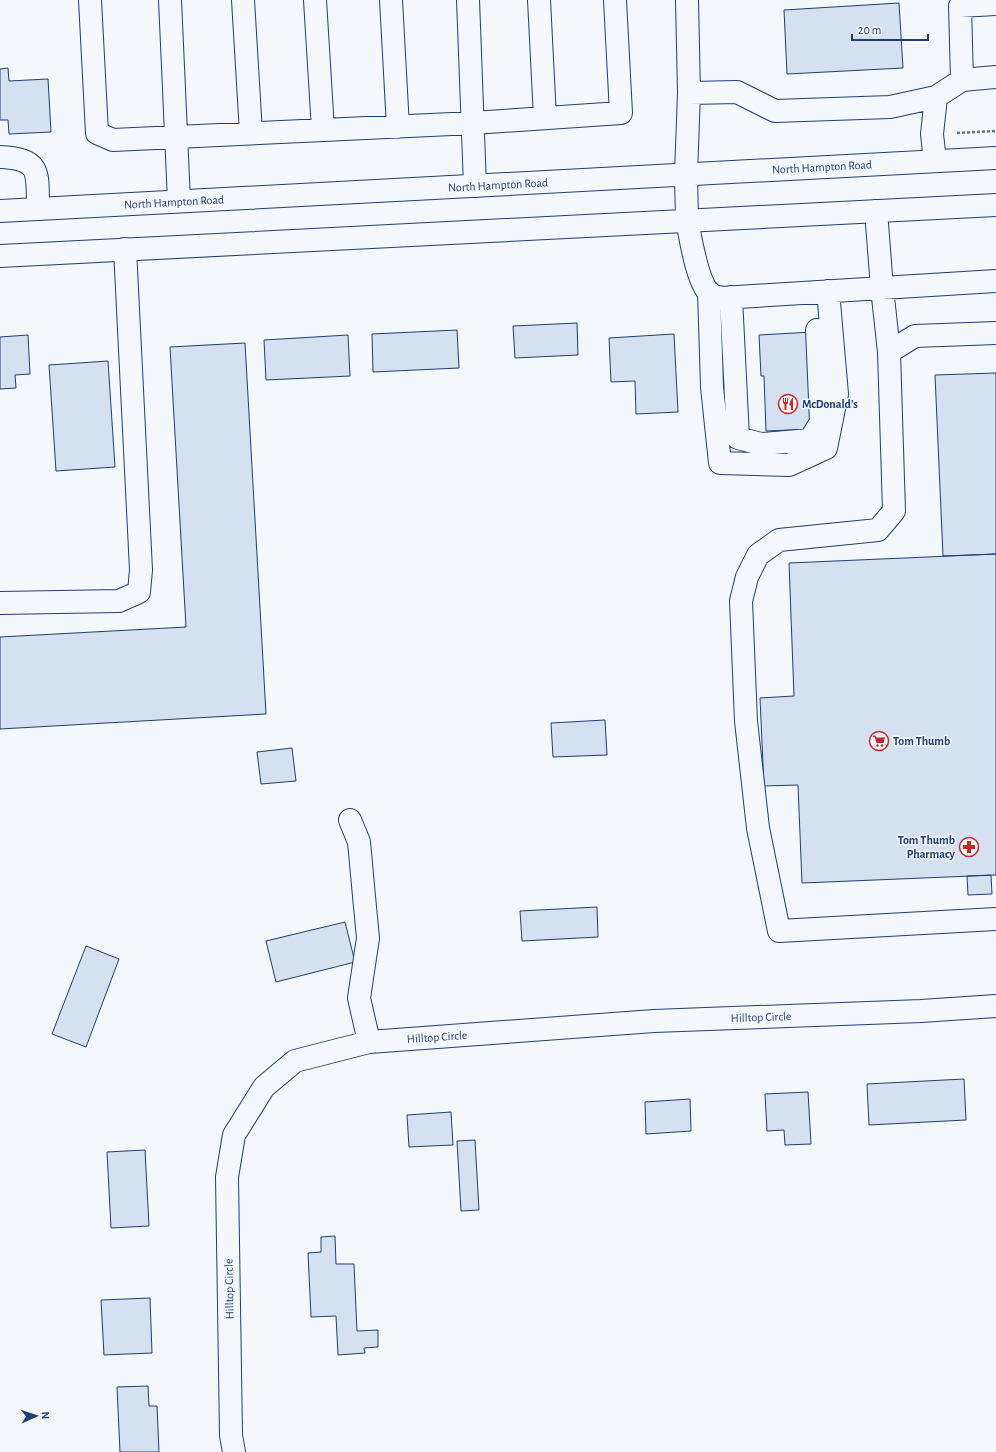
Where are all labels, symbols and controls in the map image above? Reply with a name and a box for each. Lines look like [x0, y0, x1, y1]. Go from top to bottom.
scale bar [852, 16, 928, 42]
text: 20 m [858, 24, 881, 36]
street label: North Hampton Road [772, 158, 872, 176]
street label: North Hampton Road [448, 176, 548, 194]
street label: North Hampton Road [124, 193, 224, 211]
restaurant icon: McDonald's [777, 393, 799, 415]
place label: McDonald's [802, 398, 858, 410]
supermarket icon: Tom Thumb [868, 730, 890, 752]
place label: Tom Thumb [893, 735, 950, 747]
place label: Tom Thumb Pharmacy [898, 834, 956, 861]
pharmacy icon: Tom Thumb Pharmacy [958, 836, 980, 858]
street label: Hilltop Circle [730, 1010, 792, 1024]
street label: Hilltop Circle [406, 1029, 468, 1045]
street label: Hilltop Circle [222, 1258, 236, 1320]
north arrow [16, 1396, 56, 1436]
text: N [40, 1411, 51, 1420]

